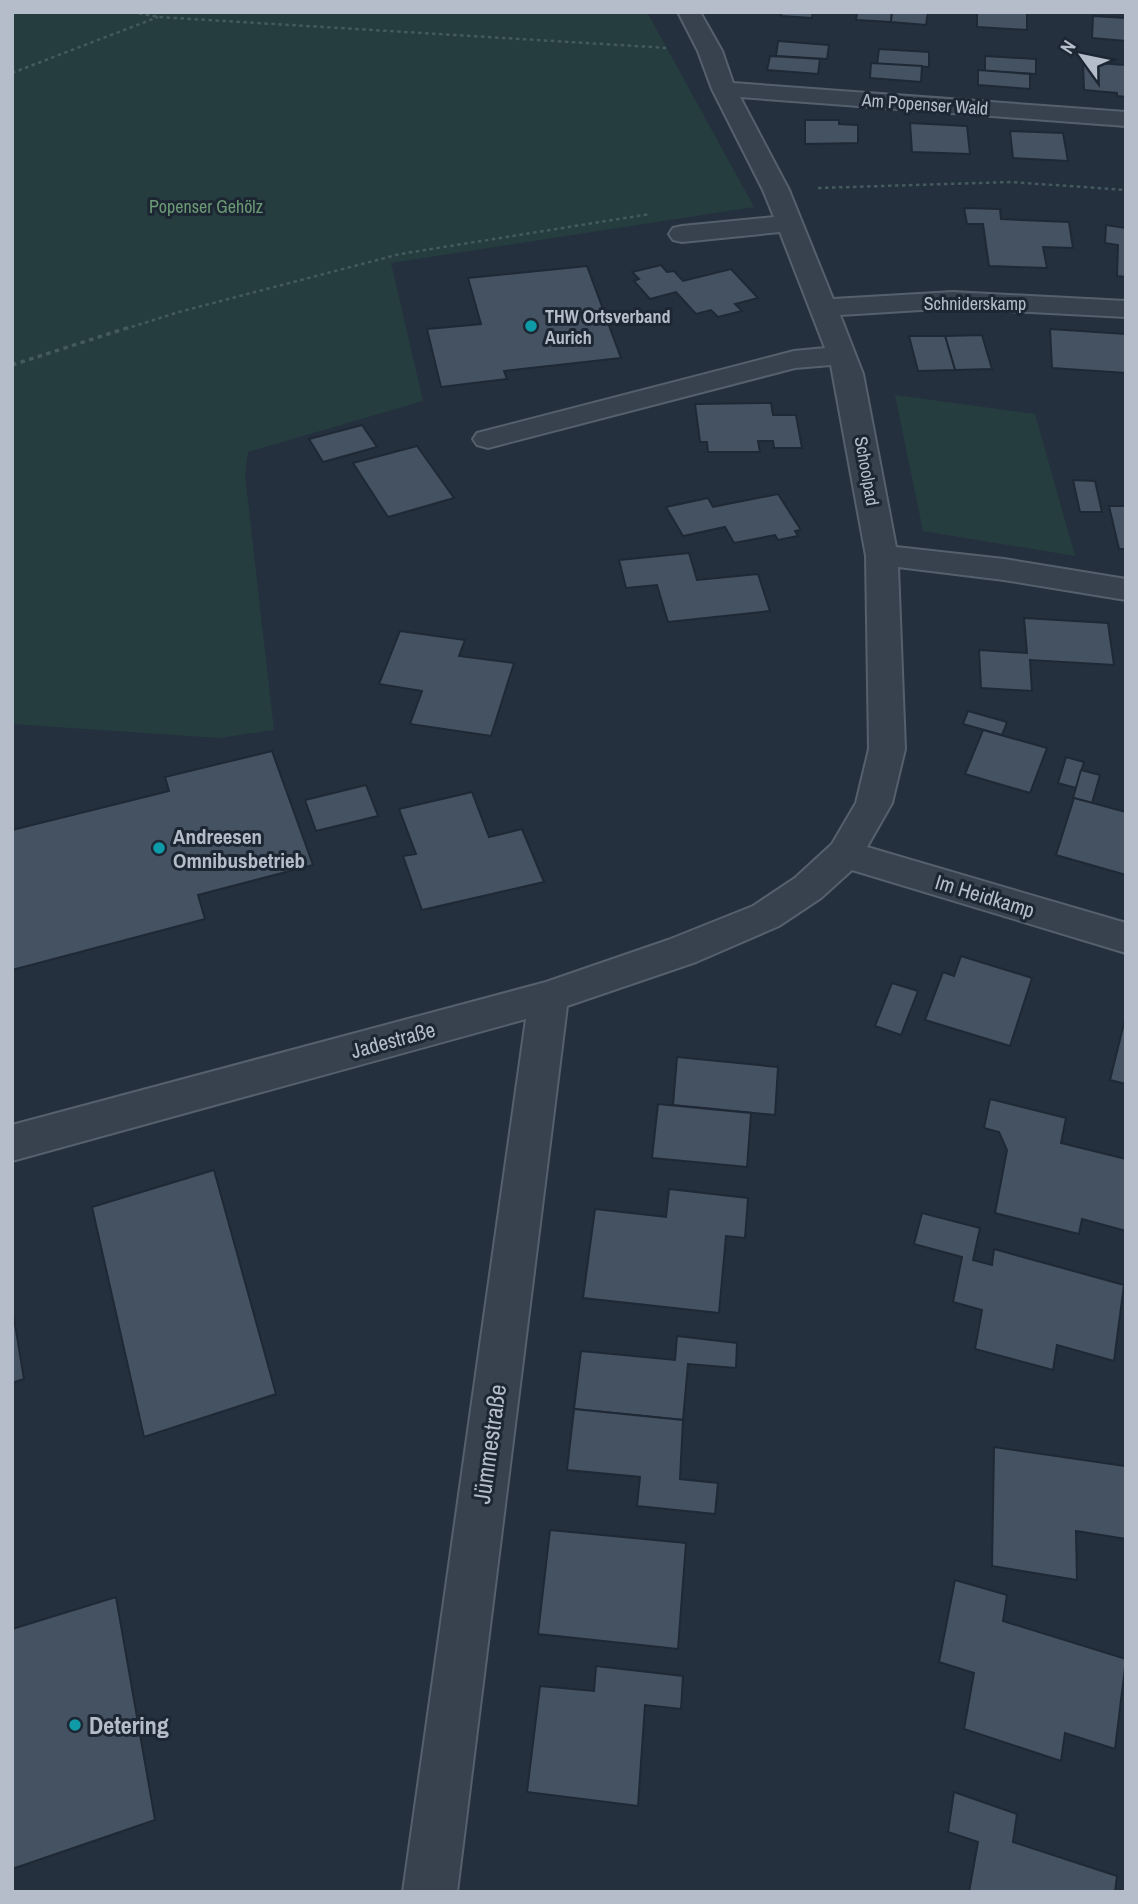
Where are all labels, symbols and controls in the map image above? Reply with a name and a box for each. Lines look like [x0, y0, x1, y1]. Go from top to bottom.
north arrow [1047, 21, 1117, 91]
text: N [1054, 35, 1082, 59]
street label: Am Popenser Wald [860, 87, 989, 121]
park label: Popenser Gehölz [149, 194, 263, 219]
street label: Schniderskamp [924, 291, 1026, 316]
place label: THW Ortsverband Aurich [545, 304, 670, 350]
marker: THW Ortsverband Aurich [523, 318, 539, 334]
street label: Schoolpad [849, 434, 885, 508]
place label: Andreesen Omnibusbetrieb [173, 822, 305, 875]
marker: Andreesen Omnibusbetrieb [151, 840, 167, 856]
street label: Im Heidkamp [932, 867, 1038, 925]
street label: Jadestraße [348, 1015, 438, 1065]
street label: Jümmestraße [465, 1382, 513, 1506]
place label: Detering [89, 1709, 169, 1741]
marker: Detering [67, 1717, 83, 1733]

